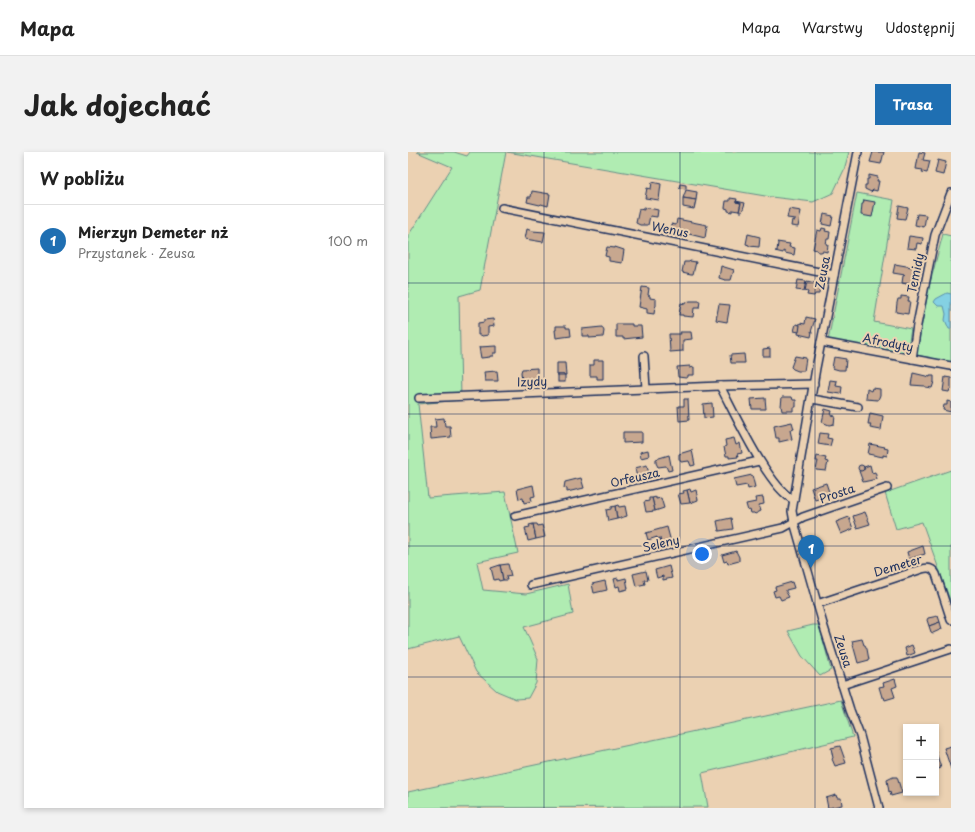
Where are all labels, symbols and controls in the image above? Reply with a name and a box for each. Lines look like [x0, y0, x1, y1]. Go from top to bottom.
text: Mapa [20, 14, 75, 42]
text: Mapa [742, 17, 780, 38]
text: Warstwy [802, 17, 863, 38]
text: Udostępnij [885, 17, 955, 38]
text: Jak dojechać [24, 83, 211, 126]
button: Trasa [875, 84, 951, 125]
text: W pobliżu [40, 165, 125, 191]
street label: Wenus [650, 217, 691, 242]
text: Mierzyn Demeter nż [78, 220, 228, 243]
text: 1 [50, 231, 56, 250]
text: 100 m [328, 231, 368, 250]
text: Przystanek · Zeusa [78, 243, 195, 262]
street label: Temidy [902, 251, 928, 294]
street label: Zeusa [810, 254, 834, 291]
street label: Afrodyty [861, 328, 915, 356]
street label: Izydy [517, 371, 547, 391]
street label: Orfeusza [608, 462, 662, 491]
street label: Prosta [816, 478, 858, 508]
street label: Seleny [640, 530, 681, 556]
pin: 1 [798, 535, 824, 568]
your location [692, 544, 712, 564]
street label: Demeter [871, 549, 924, 581]
street label: Zeusa [830, 632, 858, 670]
map controls [903, 724, 939, 796]
button: + [903, 724, 939, 760]
button: − [903, 760, 939, 796]

